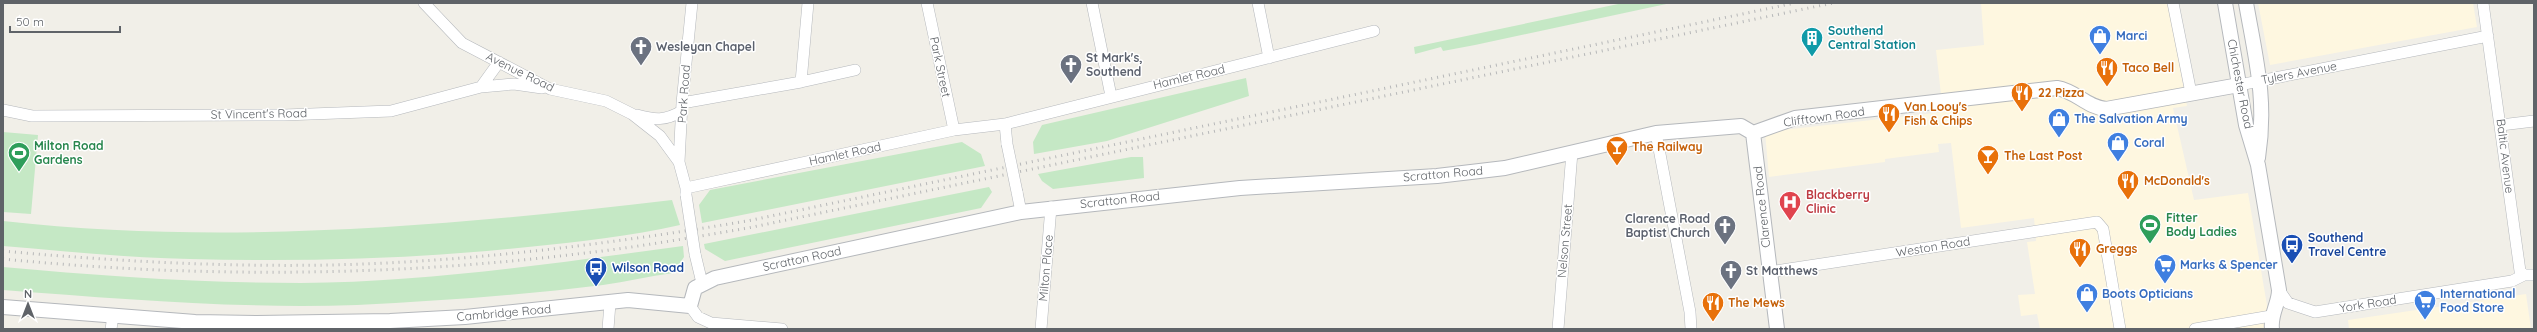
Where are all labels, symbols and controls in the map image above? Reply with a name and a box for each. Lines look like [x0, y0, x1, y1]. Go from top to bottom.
scale bar [10, 8, 120, 34]
text: 50 m [16, 14, 44, 29]
place label: Southend Central Station [1828, 23, 1916, 52]
shop icon: Marci [2087, 23, 2113, 56]
building icon: Southend Central Station [1799, 25, 1825, 58]
place label: Marci [2116, 28, 2148, 43]
church icon: Wesleyan Chapel [628, 34, 654, 67]
street label: Park Street [927, 35, 954, 99]
street label: Chichester Road [2224, 38, 2257, 130]
place label: Wesleyan Chapel [656, 39, 755, 54]
street label: Avenue Road [484, 49, 557, 95]
place label: St Mark's, Southend [1086, 50, 1142, 79]
church icon: St Mark's, Southend [1058, 52, 1084, 85]
restaurant icon: Taco Bell [2094, 55, 2120, 88]
street label: Tylers Avenue [2260, 58, 2338, 87]
place label: Taco Bell [2122, 60, 2174, 75]
street label: Hamlet Road [1151, 61, 1226, 92]
street label: Park Road [674, 64, 693, 124]
restaurant icon: 22 Pizza [2009, 80, 2035, 113]
place label: 22 Pizza [2038, 85, 2084, 100]
place label: Van Looy's Fish & Chips [1904, 99, 1973, 128]
restaurant icon: Van Looy's Fish & Chips [1876, 101, 1902, 134]
street label: Clifftown Road [1782, 103, 1866, 130]
street label: St Vincent's Road [211, 105, 307, 122]
shop icon: The Salvation Army [2046, 106, 2072, 139]
place label: The Salvation Army [2074, 111, 2188, 126]
street label: Baltic Avenue [2493, 118, 2518, 194]
shop icon: Coral [2105, 130, 2131, 163]
bar icon: The Railway [1604, 134, 1630, 167]
place label: Coral [2134, 135, 2165, 150]
place label: Milton Road Gardens [34, 138, 103, 167]
street label: Hamlet Road [807, 139, 882, 168]
place label: The Railway [1632, 139, 1703, 154]
sports icon: Milton Road Gardens [6, 140, 32, 173]
bar icon: The Last Post [1975, 143, 2001, 176]
place label: The Last Post [2004, 148, 2083, 163]
street label: Scratton Road [1402, 163, 1483, 184]
street label: Clarence Road [1750, 165, 1773, 249]
restaurant icon: McDonald's [2115, 168, 2141, 201]
place label: McDonald's [2144, 173, 2210, 188]
place label: Blackberry Clinic [1806, 187, 1870, 216]
street label: Scratton Road [1079, 188, 1161, 211]
hospital icon: Blackberry Clinic [1777, 189, 1803, 222]
street label: Nelson Street [1554, 203, 1575, 279]
place label: Fitter Body Ladies [2166, 210, 2237, 239]
place label: Clarence Road Baptist Church [1625, 211, 1710, 240]
sports icon: Fitter Body Ladies [2137, 212, 2163, 245]
church icon: Clarence Road Baptist Church [1712, 213, 1738, 246]
place label: Southend Travel Centre [2308, 230, 2386, 259]
bus stop icon: Southend Travel Centre [2279, 232, 2305, 265]
street label: Weston Road [1895, 233, 1971, 260]
street label: Milton Place [1035, 234, 1056, 302]
restaurant icon: Greggs [2067, 236, 2093, 269]
place label: Greggs [2096, 241, 2138, 256]
street label: Scratton Road [761, 243, 843, 274]
supermarket icon: Marks & Spencer [2152, 252, 2178, 285]
bus stop icon: Wilson Road [583, 255, 609, 288]
place label: Marks & Spencer [2180, 257, 2278, 272]
church icon: St Matthews [1718, 258, 1744, 291]
place label: Wilson Road [612, 260, 684, 275]
place label: St Matthews [1746, 263, 1818, 278]
shop icon: Boots Opticians [2074, 281, 2100, 314]
north arrow [8, 284, 48, 324]
place label: Boots Opticians [2102, 286, 2193, 301]
place label: International Food Store [2440, 286, 2515, 315]
text: N [24, 287, 32, 301]
supermarket icon: International Food Store [2412, 288, 2438, 321]
restaurant icon: The Mews [1700, 290, 1726, 323]
street label: York Road [2338, 292, 2398, 315]
place label: The Mews [1728, 295, 1785, 310]
street label: Cambridge Road [456, 301, 552, 324]

